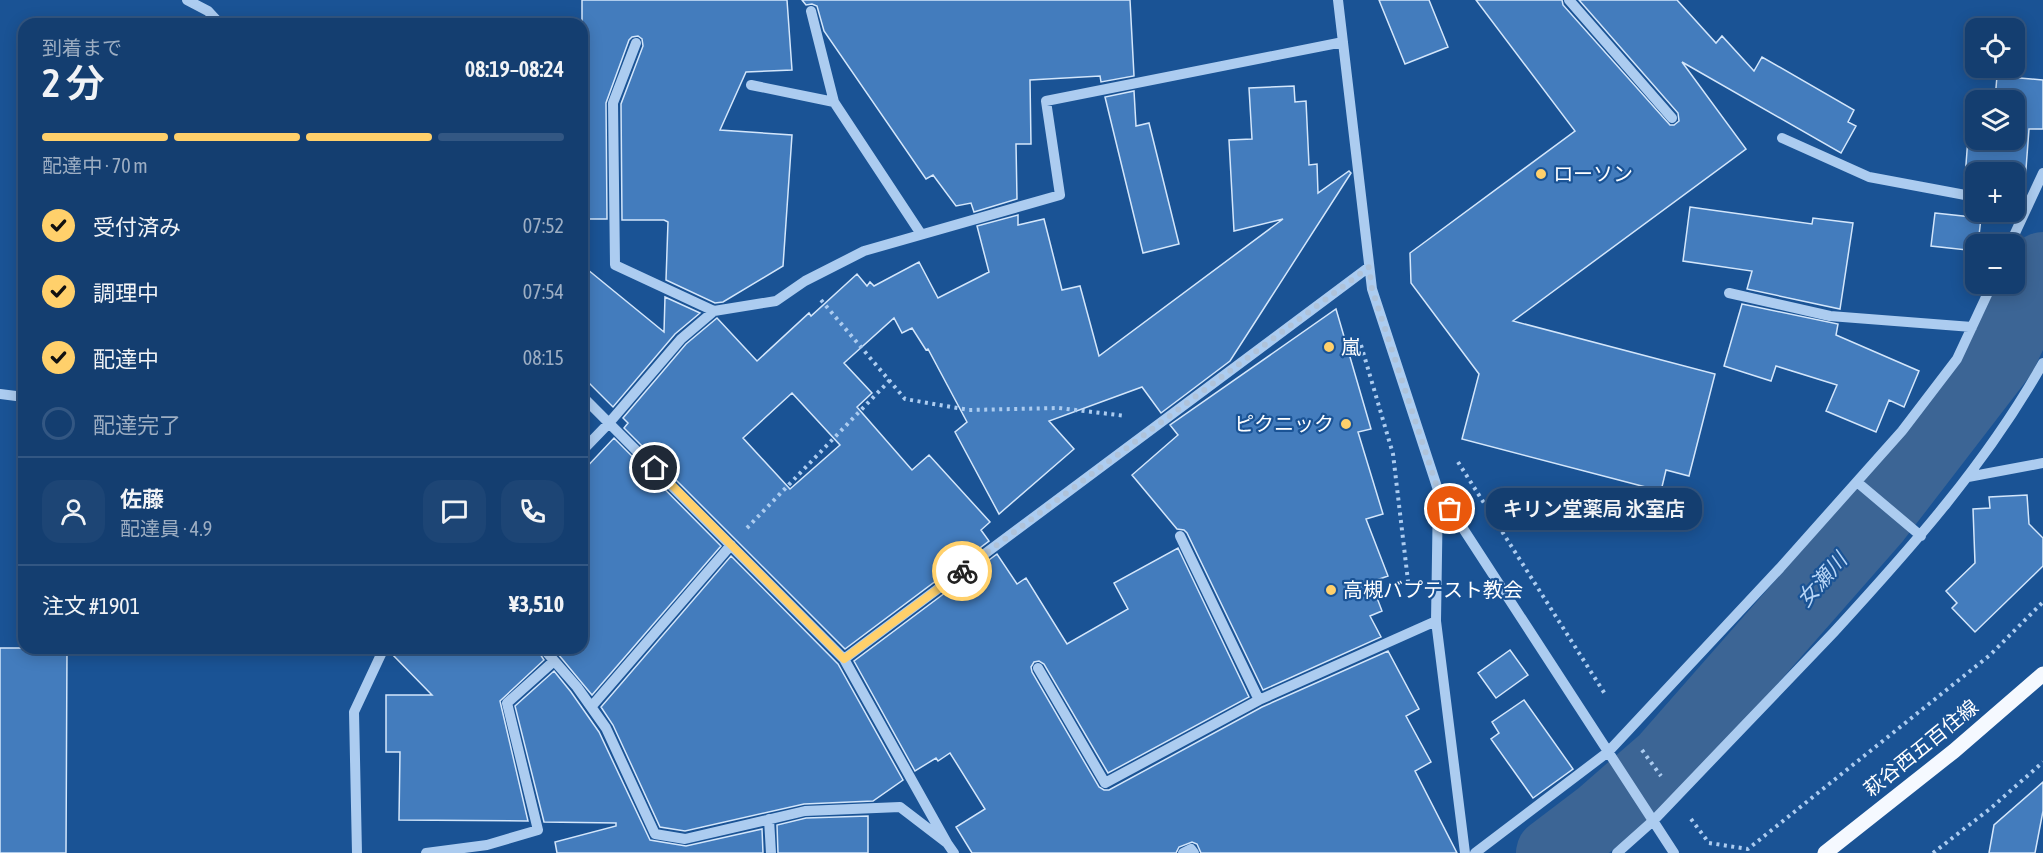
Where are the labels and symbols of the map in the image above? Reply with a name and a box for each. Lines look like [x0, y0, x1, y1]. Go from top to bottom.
place label: ローソン [1553, 162, 1633, 185]
marker: ローソン [1534, 167, 1548, 181]
place label: 嵐 [1341, 335, 1361, 358]
marker: 嵐 [1322, 340, 1336, 354]
place label: ピクニック [1234, 412, 1334, 435]
marker: ピクニック [1339, 417, 1353, 431]
pin [629, 442, 680, 493]
pin [1424, 483, 1475, 534]
callout: キリン堂薬局 氷室店 [1486, 488, 1702, 530]
courier [932, 541, 992, 601]
water label: 女瀬川 [1792, 546, 1852, 611]
place label: 高槻バプテスト教会 [1343, 578, 1523, 601]
marker: 高槻バプテスト教会 [1324, 583, 1338, 597]
street label: 萩谷西五百住線 [1859, 695, 1982, 801]

